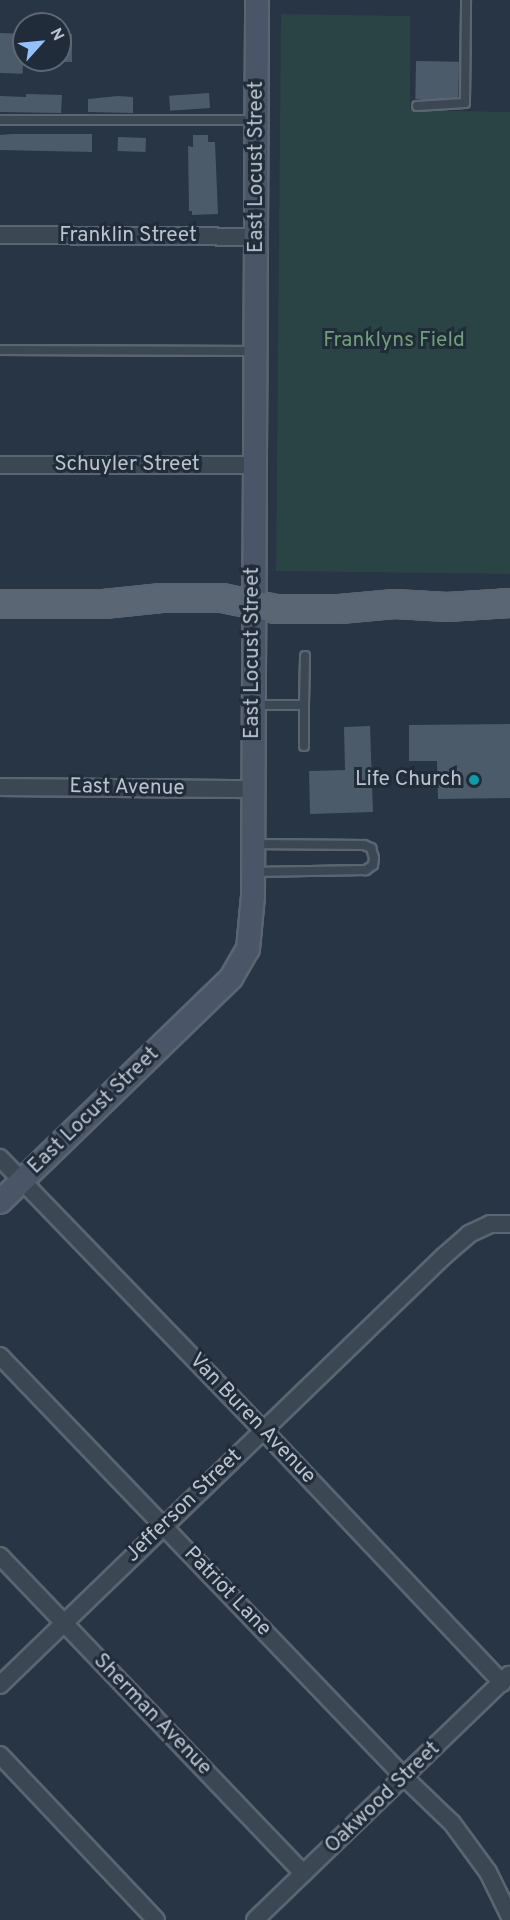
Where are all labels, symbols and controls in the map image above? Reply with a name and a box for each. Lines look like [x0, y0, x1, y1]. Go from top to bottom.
north arrow [12, 12, 72, 72]
text: N [45, 25, 68, 44]
street label: East Locust Street [244, 81, 270, 253]
street label: Franklin Street [59, 223, 197, 249]
park label: Franklyns Field [323, 328, 465, 354]
street label: Schuyler Street [54, 452, 200, 478]
street label: East Locust Street [240, 567, 266, 739]
place label: Life Church [355, 767, 462, 793]
marker: Life Church [467, 773, 481, 787]
street label: East Avenue [69, 774, 185, 802]
street label: East Locust Street [23, 1042, 165, 1180]
street label: Van Buren Avenue [183, 1348, 321, 1490]
street label: Jefferson Street [121, 1444, 247, 1568]
street label: Patriot Lane [178, 1542, 276, 1642]
street label: Sherman Avenue [87, 1649, 217, 1781]
street label: Oakwood Street [320, 1737, 446, 1859]

